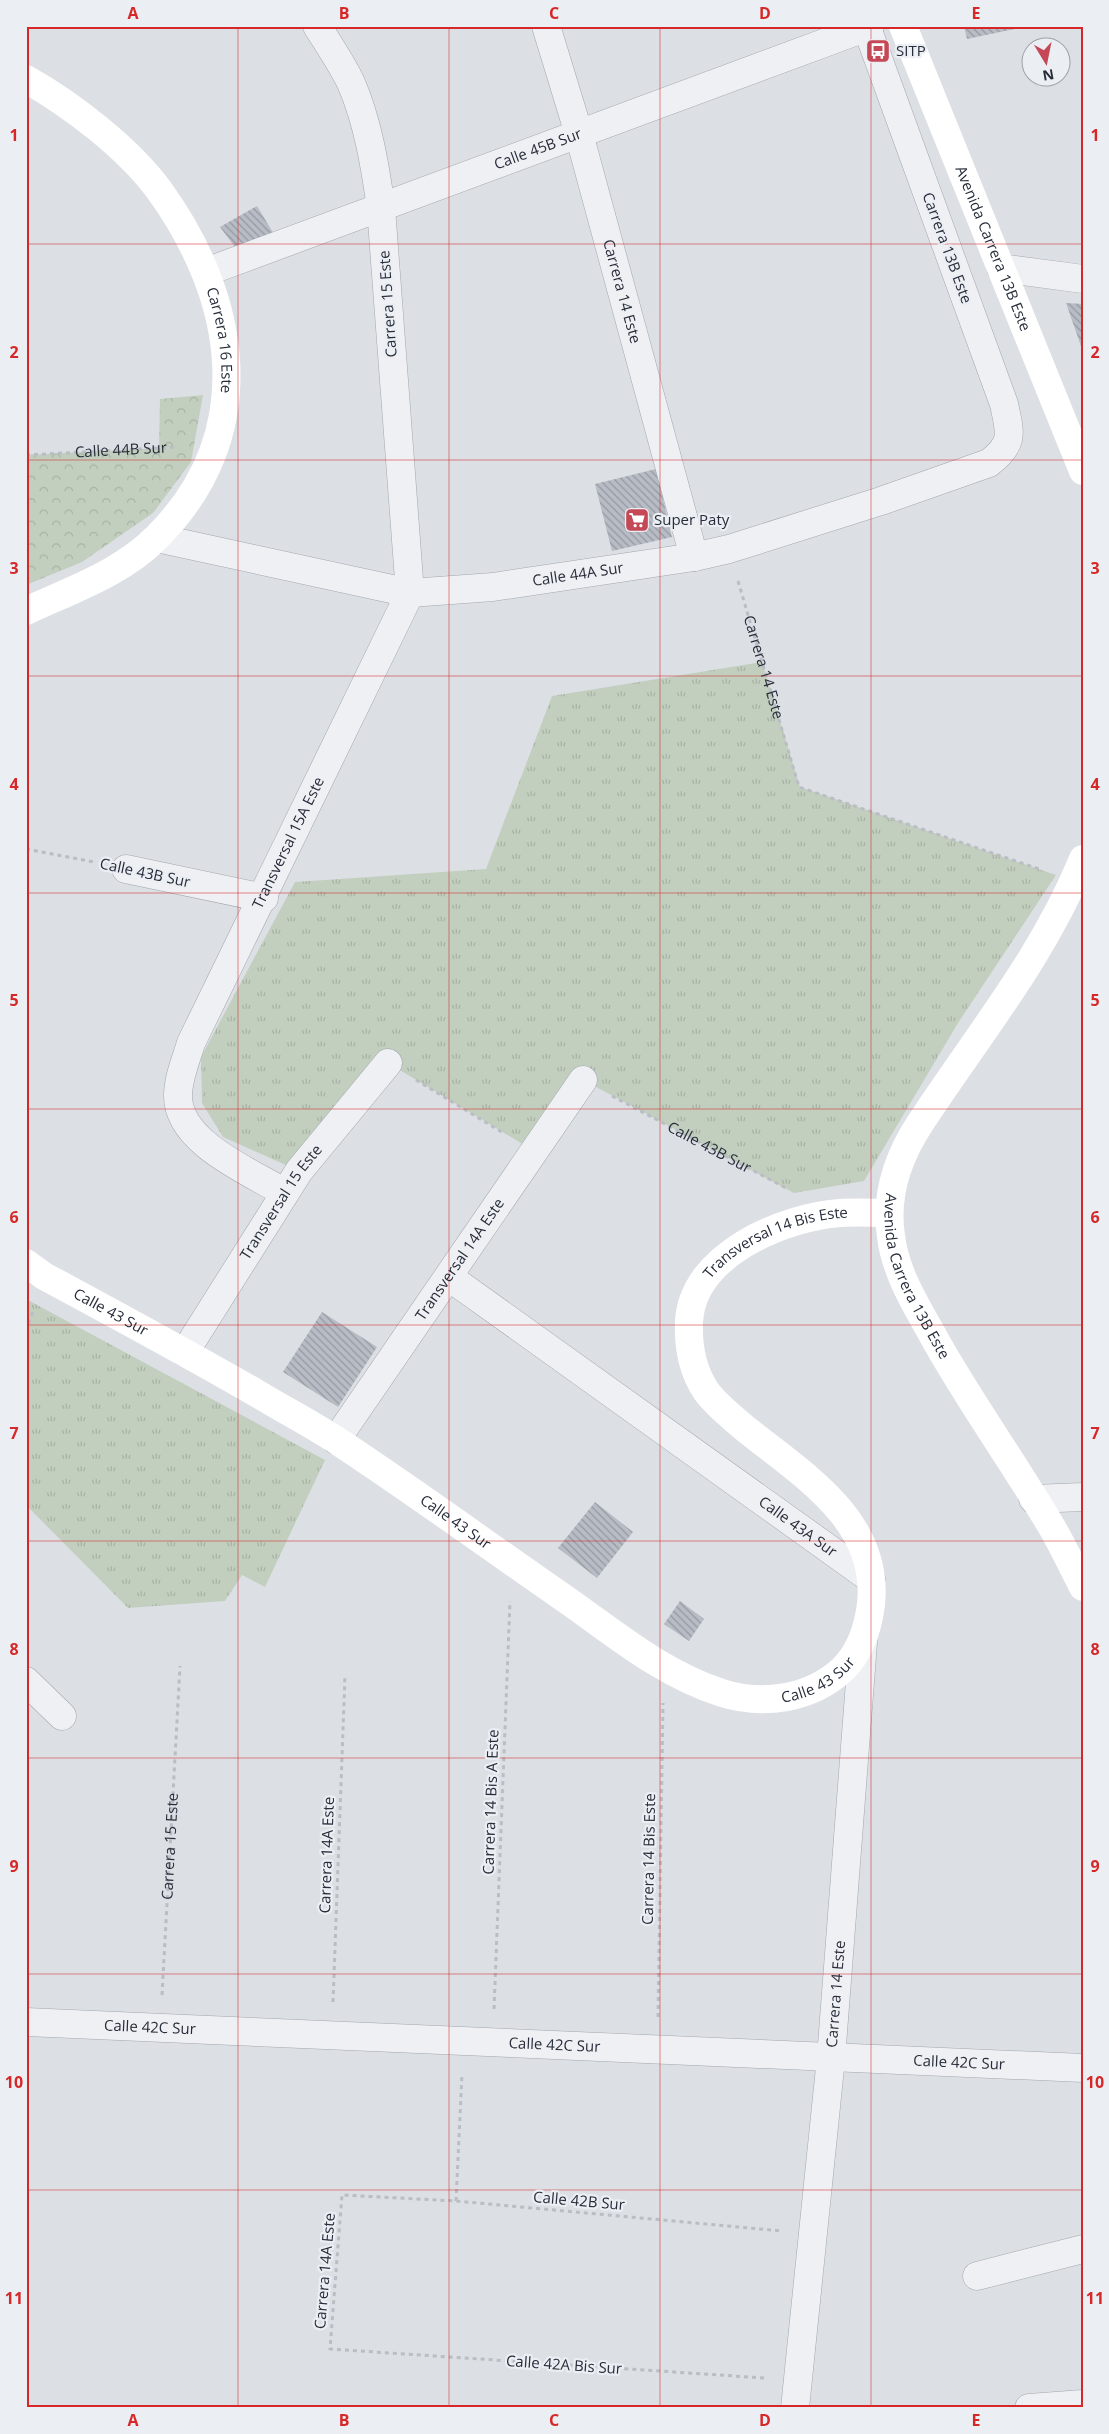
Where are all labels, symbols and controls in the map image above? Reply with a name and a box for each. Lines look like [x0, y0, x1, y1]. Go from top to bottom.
text: A [127, 2, 139, 24]
text: B [339, 2, 349, 24]
text: C [549, 2, 559, 24]
text: D [759, 2, 771, 24]
text: E [972, 2, 981, 24]
bus stop icon: SITP [865, 38, 891, 64]
north arrow [1022, 38, 1072, 88]
place label: SITP [896, 40, 926, 60]
text: N [1041, 65, 1056, 86]
street label: Calle 45B Sur [491, 123, 584, 173]
text: 1 [9, 124, 19, 146]
text: 1 [1090, 124, 1100, 146]
street label: Avenida Carrera 13B Este [951, 162, 1036, 334]
street label: Carrera 13B Este [919, 189, 977, 306]
street label: Carrera 14 Este [599, 237, 646, 345]
street label: Carrera 15 Este [373, 250, 401, 358]
street label: Carrera 16 Este [202, 284, 237, 394]
text: 2 [9, 341, 19, 363]
text: 2 [1090, 341, 1100, 363]
street label: Calle 44B Sur [74, 437, 167, 461]
supermarket icon: Super Paty [624, 507, 650, 533]
place label: Super Paty [654, 509, 730, 529]
text: 3 [9, 557, 19, 579]
street label: Calle 44A Sur [531, 557, 625, 590]
text: 3 [1090, 557, 1100, 579]
street label: Carrera 14 Este [740, 613, 789, 721]
text: 4 [9, 773, 19, 795]
street label: Transversal 15A Este [247, 773, 328, 912]
text: 4 [1090, 773, 1100, 795]
street label: Calle 43B Sur [98, 853, 192, 891]
text: 5 [9, 989, 19, 1011]
text: 5 [1090, 989, 1100, 1011]
street label: Calle 43B Sur [664, 1116, 755, 1177]
street label: Transversal 15 Este [235, 1140, 326, 1263]
street label: Avenida Carrera 13B Este [880, 1192, 955, 1362]
street label: Transversal 14A Este [410, 1194, 508, 1324]
street label: Transversal 14 Bis Este [698, 1202, 848, 1282]
text: 6 [9, 1206, 19, 1228]
text: 6 [1090, 1206, 1100, 1228]
street label: Calle 43 Sur [70, 1283, 152, 1340]
text: 7 [9, 1422, 19, 1444]
text: 7 [1090, 1422, 1100, 1444]
street label: Calle 43 Sur [417, 1489, 496, 1553]
street label: Calle 43A Sur [755, 1491, 842, 1561]
text: 8 [9, 1638, 19, 1660]
text: 8 [1090, 1638, 1100, 1660]
street label: Calle 43 Sur [779, 1652, 859, 1707]
street label: Carrera 14 Bis A Este [477, 1729, 503, 1875]
street label: Carrera 15 Este [156, 1792, 182, 1900]
street label: Carrera 14 Bis Este [637, 1793, 659, 1925]
street label: Carrera 14A Este [314, 1796, 338, 1914]
text: 9 [9, 1855, 19, 1877]
text: 9 [1090, 1855, 1100, 1877]
street label: Carrera 14 Este [821, 1940, 849, 2048]
street label: Calle 42C Sur [104, 2014, 196, 2038]
street label: Calle 42C Sur [508, 2032, 601, 2056]
street label: Calle 42C Sur [913, 2050, 1005, 2074]
text: 10 [5, 2071, 23, 2093]
text: 10 [1086, 2071, 1104, 2093]
street label: Calle 42B Sur [532, 2186, 626, 2214]
street label: Carrera 14A Este [309, 2212, 339, 2330]
text: 11 [5, 2287, 23, 2309]
text: 11 [1086, 2287, 1104, 2309]
street label: Calle 42A Bis Sur [505, 2350, 623, 2378]
text: A [127, 2409, 139, 2431]
text: B [339, 2409, 349, 2431]
text: C [549, 2409, 559, 2431]
text: D [759, 2409, 771, 2431]
text: E [972, 2409, 981, 2431]

